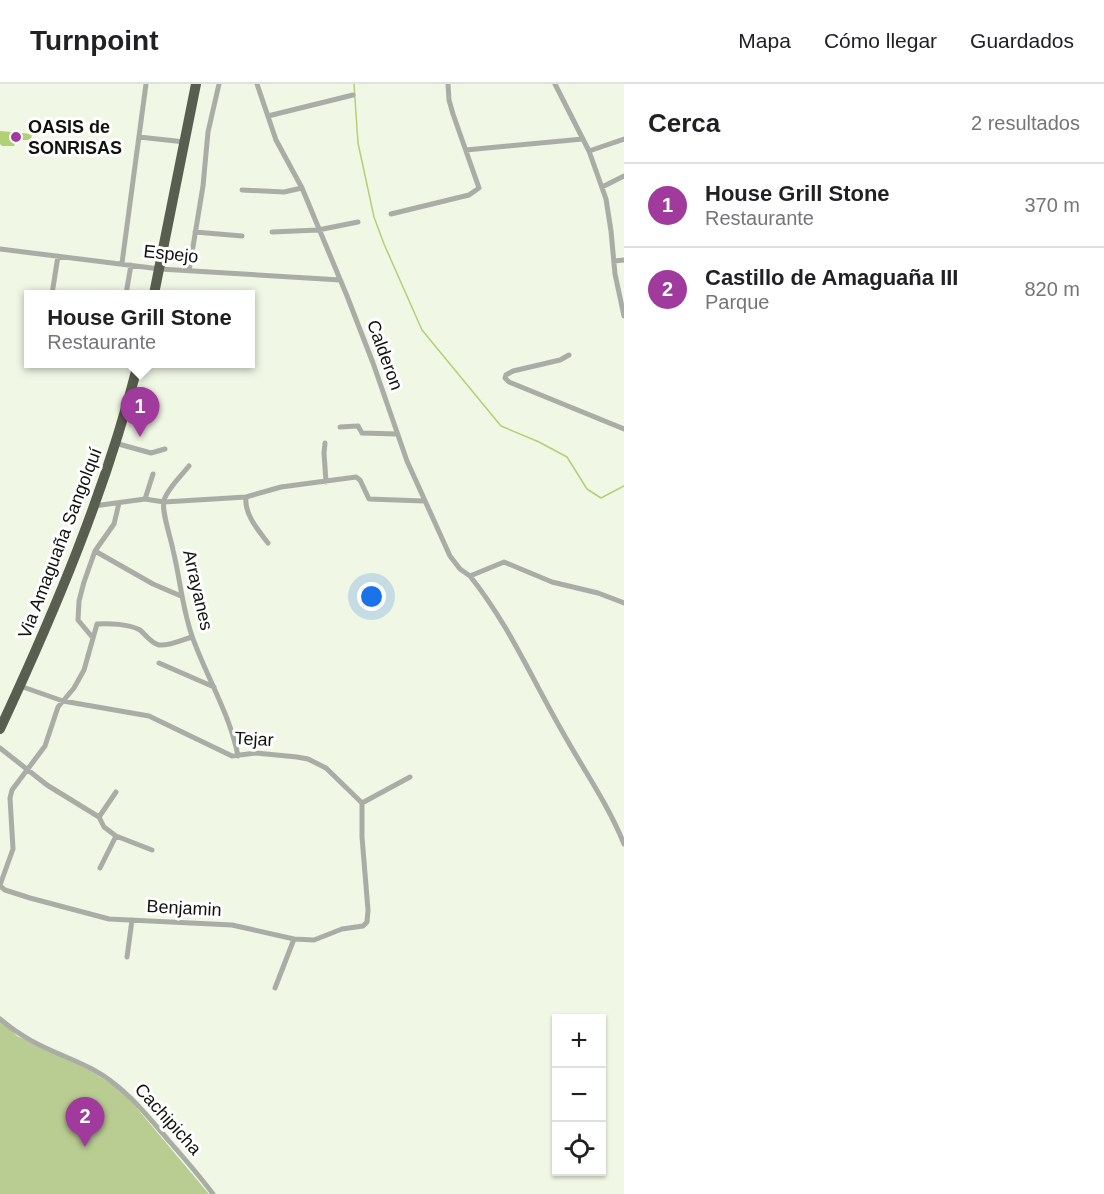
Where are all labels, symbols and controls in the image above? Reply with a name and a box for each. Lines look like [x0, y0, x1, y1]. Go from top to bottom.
text: Turnpoint [30, 25, 159, 56]
text: Mapa [738, 29, 791, 52]
text: Cómo llegar [824, 29, 937, 52]
text: Guardados [970, 29, 1074, 52]
text: Cerca [648, 108, 720, 138]
text: 2 resultados [971, 112, 1080, 134]
place label: OASIS de SONRISAS [28, 117, 122, 158]
marker: OASIS de SONRISAS [9, 130, 23, 144]
text: House Grill Stone [705, 181, 890, 206]
text: 1 [662, 194, 673, 216]
text: 370 m [1024, 194, 1080, 216]
text: Restaurante [705, 207, 814, 229]
street label: Espejo [143, 241, 199, 267]
text: Castillo de Amaguaña III [705, 265, 958, 290]
text: 2 [662, 278, 673, 300]
text: 820 m [1024, 278, 1080, 300]
popup [24, 290, 255, 368]
text: Parque [705, 291, 770, 313]
text: House Grill Stone [47, 305, 232, 330]
street label: Calderon [363, 317, 407, 393]
text: Restaurante [47, 331, 156, 353]
pin: 1 [120, 388, 160, 437]
street label: Via Amaguaña Sangolquí [14, 445, 106, 641]
street label: Arrayanes [179, 548, 217, 632]
your location [357, 582, 386, 611]
street label: Tejar [234, 728, 274, 750]
street label: Benjamin [146, 896, 222, 920]
map controls [552, 1014, 606, 1176]
button: + [552, 1014, 606, 1068]
button: − [552, 1068, 606, 1122]
street label: Cachipicha [131, 1079, 206, 1160]
pin: 2 [66, 1098, 104, 1147]
button: locate [552, 1122, 606, 1176]

